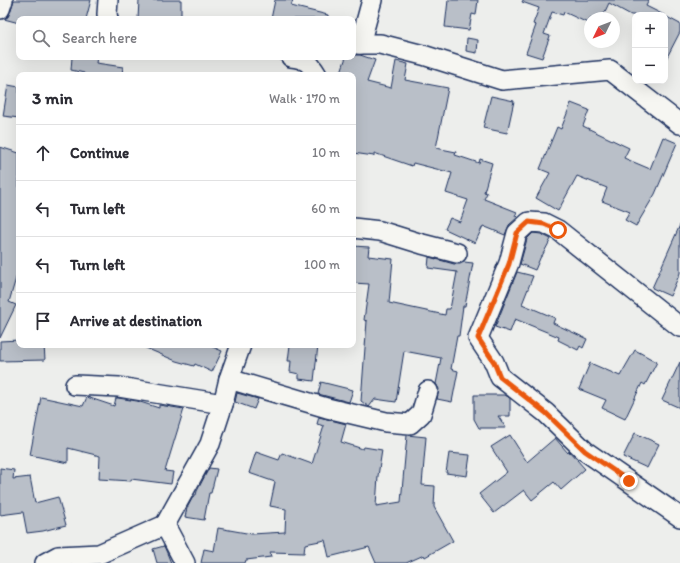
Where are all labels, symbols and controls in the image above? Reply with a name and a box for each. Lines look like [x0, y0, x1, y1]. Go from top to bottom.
north arrow [584, 12, 620, 48]
map controls [632, 12, 668, 84]
button: + [632, 12, 668, 48]
search box [16, 16, 356, 60]
icon: search [30, 27, 52, 49]
text: Search here [62, 29, 137, 47]
button: − [632, 48, 668, 84]
text: 3 min [32, 88, 73, 108]
text: Walk · 170 m [269, 91, 340, 106]
icon: ahead [32, 142, 54, 164]
text: Continue [70, 144, 129, 162]
text: 10 m [312, 145, 340, 160]
icon: left [32, 198, 54, 220]
text: Turn left [70, 200, 125, 218]
text: 60 m [311, 201, 340, 216]
route start [549, 221, 567, 239]
icon: left [32, 254, 54, 276]
text: Turn left [70, 256, 125, 274]
text: 100 m [304, 257, 340, 272]
icon: arrive [32, 310, 54, 332]
text: Arrive at destination [70, 312, 202, 330]
route end [620, 472, 638, 490]

